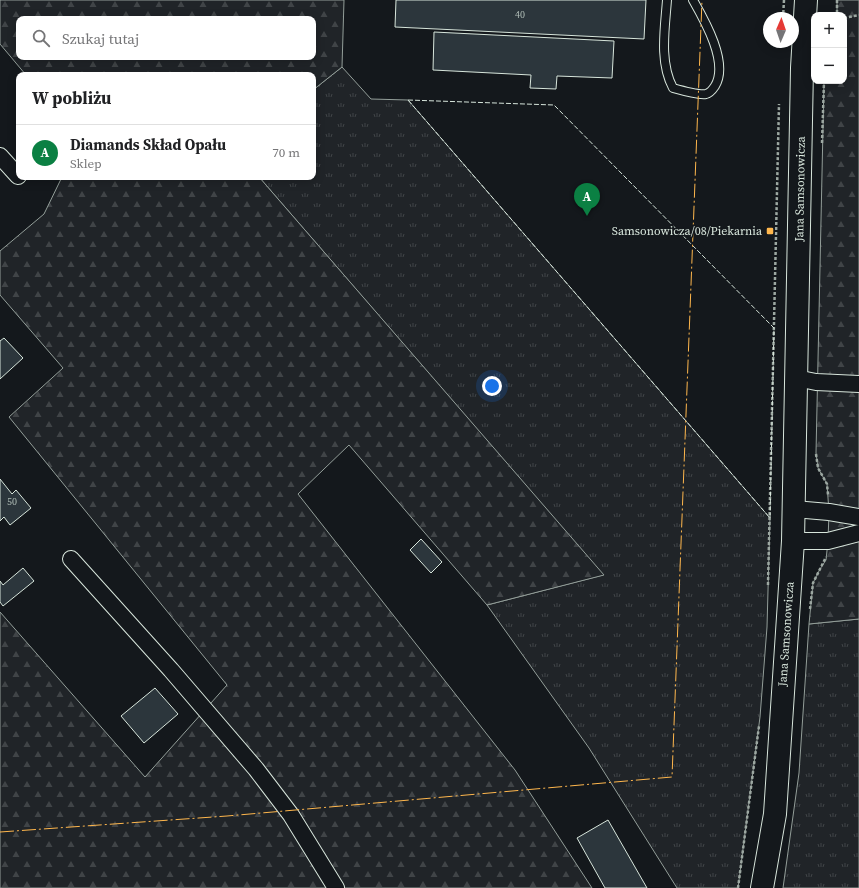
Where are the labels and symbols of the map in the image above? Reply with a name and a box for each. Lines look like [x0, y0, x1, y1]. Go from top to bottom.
house number: 40 [515, 8, 525, 21]
north arrow [763, 12, 799, 48]
street label: Jana Samsonowicza [791, 135, 809, 243]
pin: A [574, 183, 600, 216]
place label: Samsonowicza/08/Piekarnia [612, 223, 763, 239]
marker: Samsonowicza/08/Piekarnia [765, 226, 775, 236]
your location [482, 376, 502, 396]
house number: 50 [7, 495, 17, 508]
street label: Jana Samsonowicza [774, 580, 798, 688]

